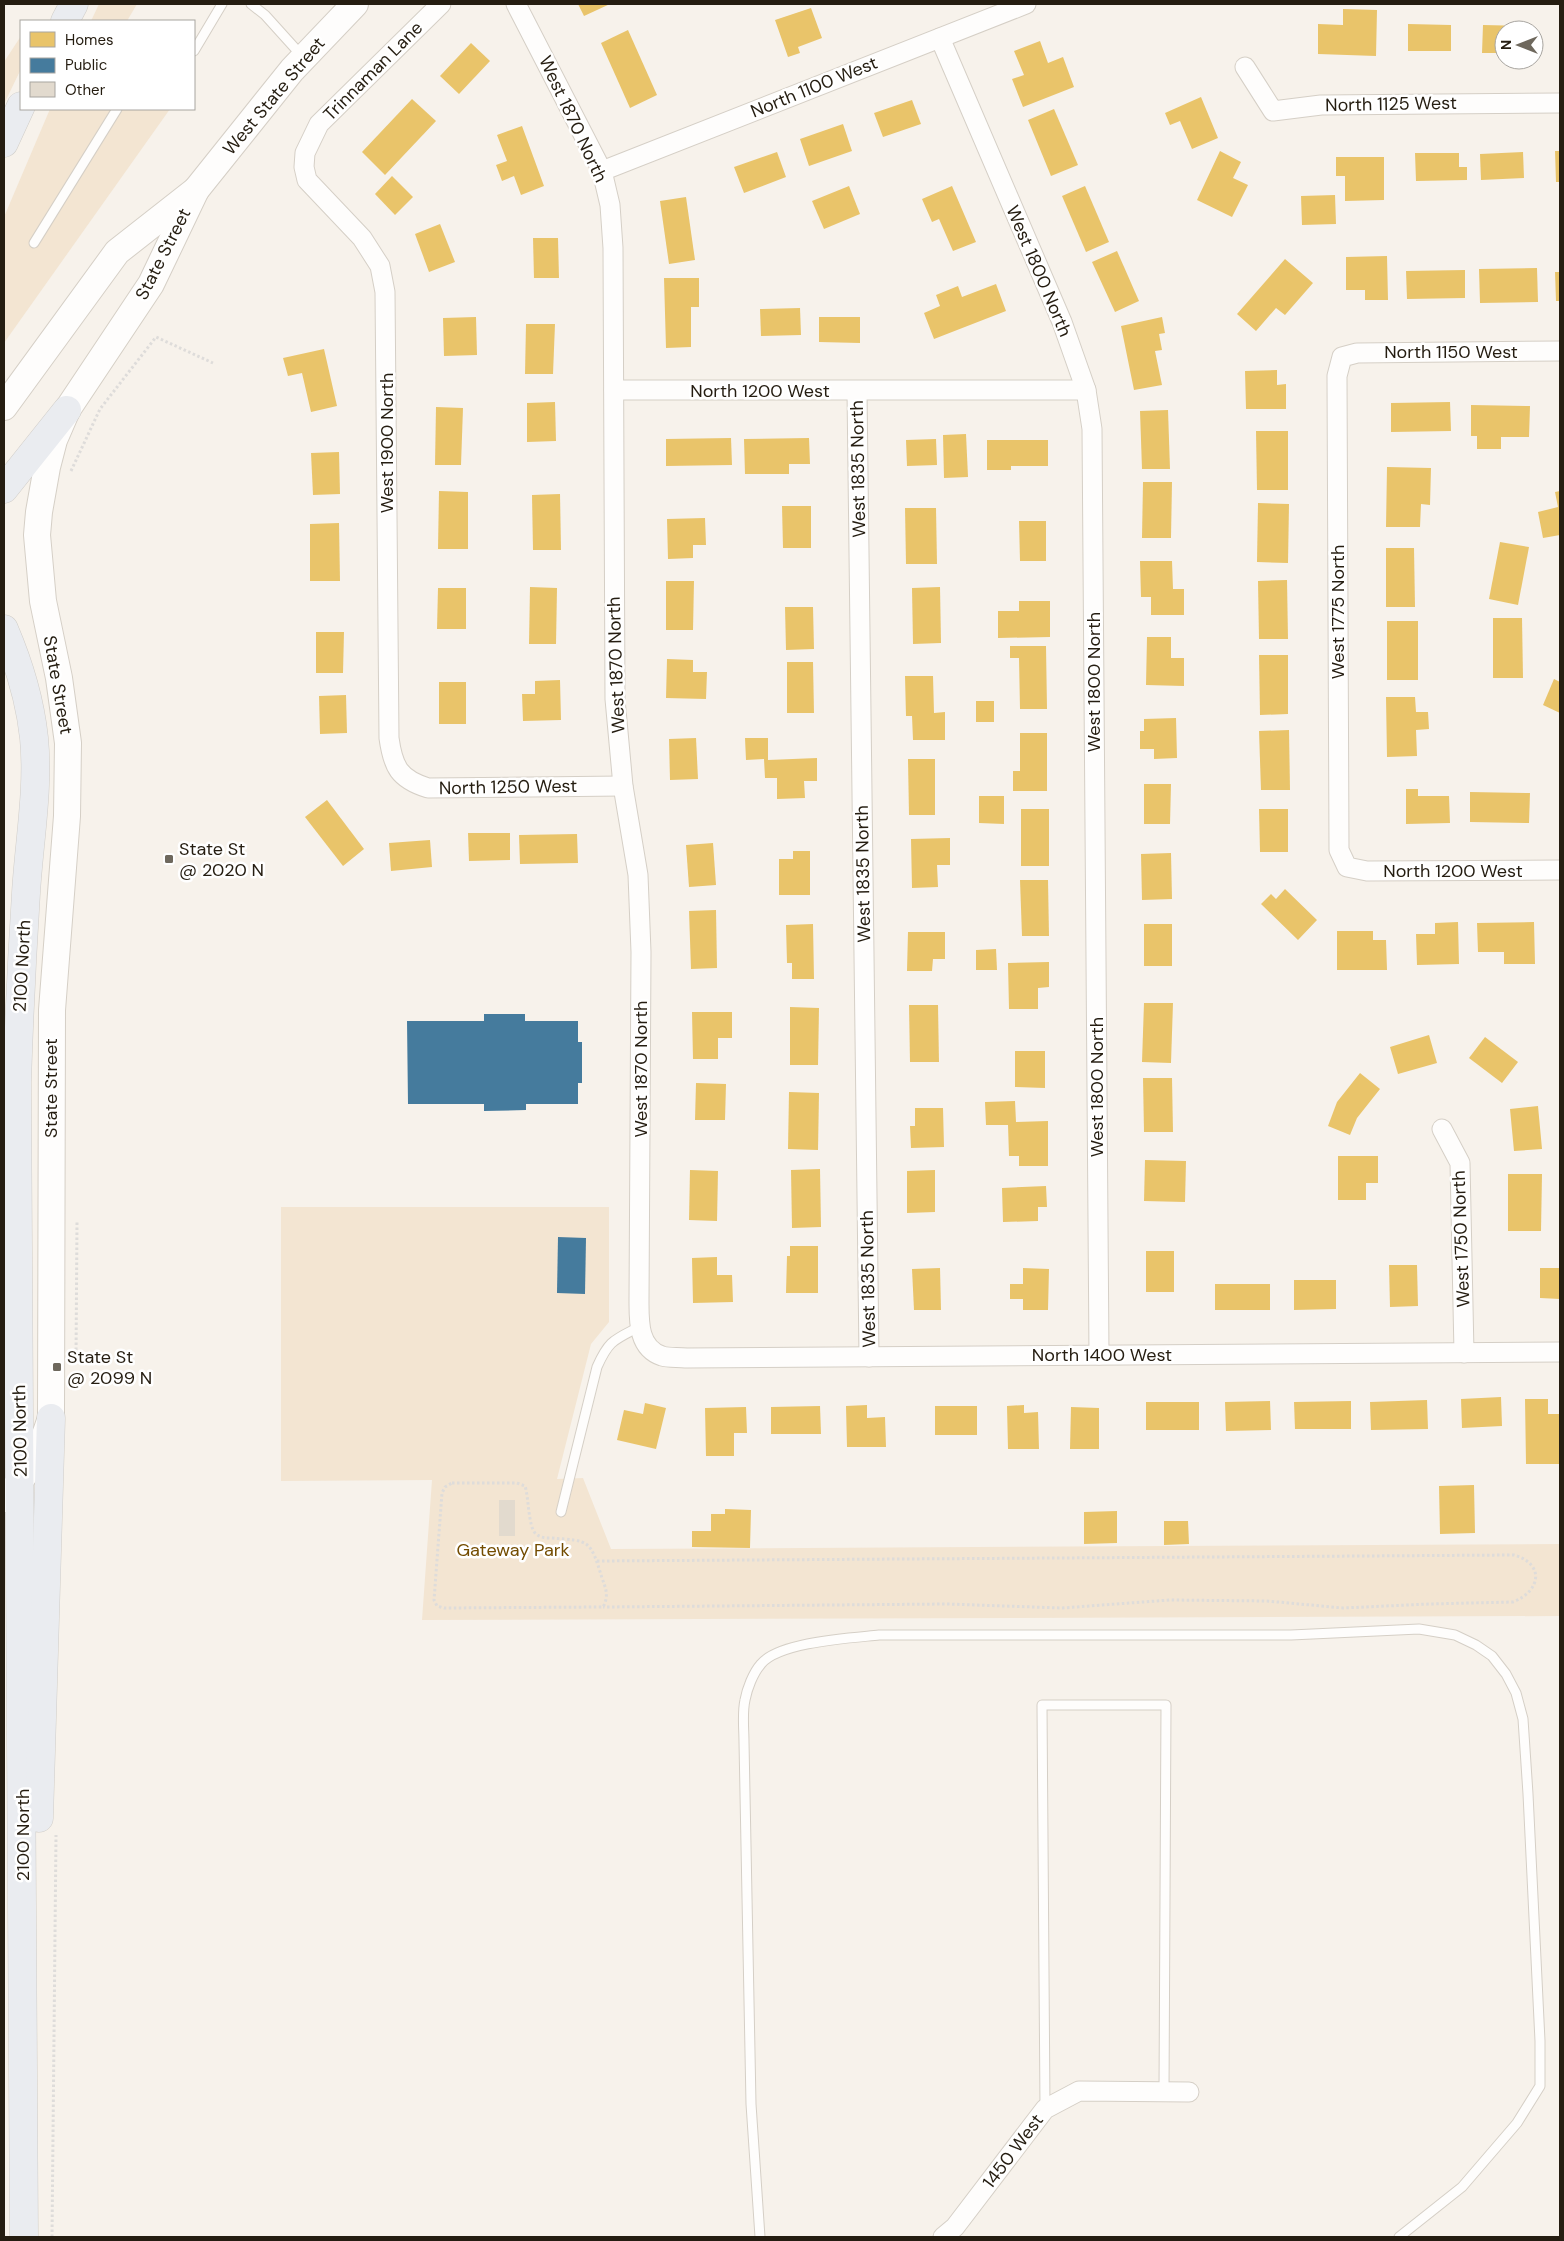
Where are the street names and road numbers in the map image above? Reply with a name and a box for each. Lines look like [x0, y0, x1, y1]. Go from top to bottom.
street label: Trinnaman Lane [318, 16, 428, 126]
street label: West State Street [218, 32, 330, 160]
street label: North 1100 West [747, 51, 881, 123]
street label: West 1870 North [533, 52, 613, 186]
street label: North 1125 West [1325, 91, 1457, 117]
street label: West 1800 North [1001, 202, 1077, 340]
street label: State Street [130, 204, 196, 304]
street label: North 1150 West [1384, 340, 1518, 364]
street label: West 1900 North [375, 373, 399, 513]
street label: North 1200 West [690, 379, 830, 403]
street label: West 1835 North [845, 400, 871, 538]
street label: West 1775 North [1326, 545, 1350, 679]
street label: West 1870 North [602, 596, 630, 734]
street label: West 1800 North [1082, 612, 1106, 752]
street label: State Street [38, 634, 78, 736]
street label: North 1250 West [439, 774, 577, 800]
street label: West 1835 North [850, 805, 876, 943]
street label: North 1200 West [1383, 859, 1523, 883]
street label: 2100 North [8, 919, 36, 1013]
street label: West 1870 North [629, 1001, 653, 1137]
street label: West 1800 North [1085, 1017, 1109, 1157]
street label: State Street [39, 1038, 63, 1138]
street label: West 1750 North [1447, 1170, 1475, 1308]
street label: West 1835 North [855, 1210, 881, 1348]
street label: North 1400 West [1032, 1343, 1172, 1367]
street label: 2100 North [7, 1385, 33, 1477]
street label: 2100 North [11, 1789, 35, 1881]
street label: 1450 West [977, 2109, 1049, 2193]

